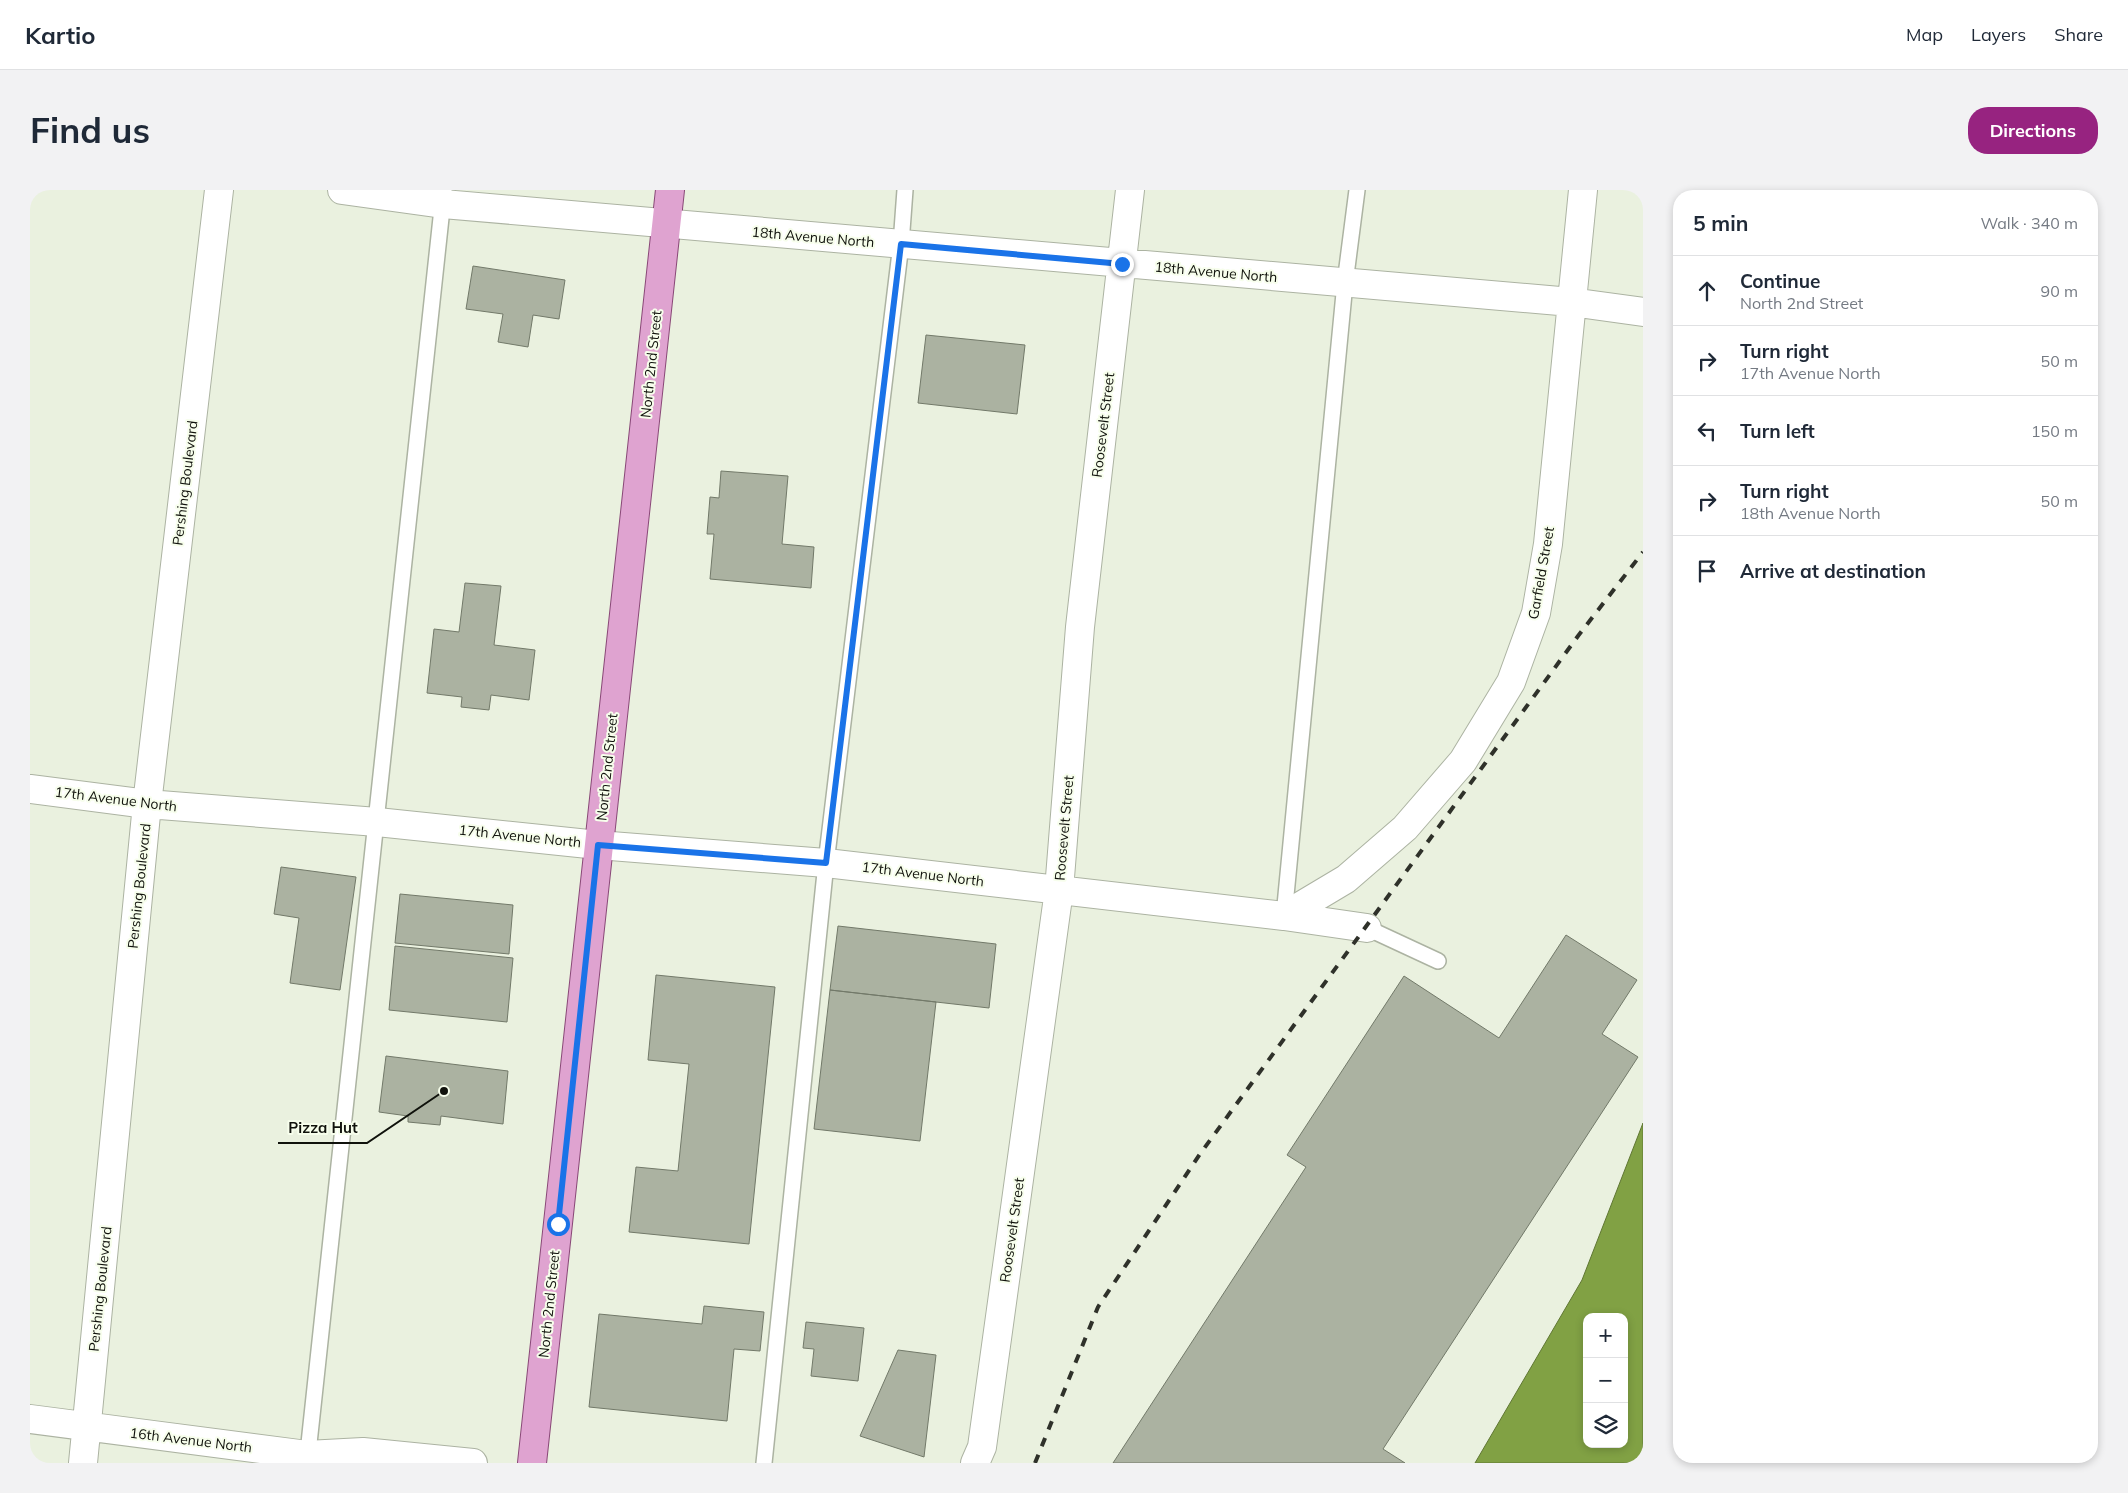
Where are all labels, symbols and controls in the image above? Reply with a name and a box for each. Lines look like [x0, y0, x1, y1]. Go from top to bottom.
text: Kartio [25, 20, 96, 50]
text: Map [1906, 23, 1943, 46]
text: Layers [1971, 23, 2026, 46]
text: Share [2054, 23, 2103, 46]
button: Directions [1968, 107, 2098, 154]
text: Find us [30, 108, 150, 152]
text: 5 min [1693, 210, 1748, 236]
text: Walk · 340 m [1980, 213, 2078, 233]
street label: 18th Avenue North [751, 223, 875, 251]
route end [1111, 253, 1134, 276]
street label: 18th Avenue North [1154, 258, 1278, 286]
text: Continue [1740, 269, 1820, 293]
icon: ahead [1693, 277, 1721, 305]
text: 90 m [2041, 281, 2078, 301]
text: North 2nd Street [1740, 293, 1863, 313]
street label: North 2nd Street [636, 309, 666, 419]
text: Turn right [1740, 339, 1829, 363]
icon: right [1693, 347, 1721, 375]
text: 50 m [2041, 351, 2078, 371]
text: 17th Avenue North [1740, 363, 1881, 383]
street label: Roosevelt Street [1088, 371, 1118, 478]
icon: left [1693, 417, 1721, 445]
street label: Pershing Boulevard [168, 419, 202, 547]
text: Turn left [1740, 419, 1815, 443]
text: 150 m [2031, 421, 2078, 441]
text: Turn right [1740, 479, 1829, 503]
icon: right [1693, 487, 1721, 515]
text: 50 m [2041, 491, 2078, 511]
text: 18th Avenue North [1740, 503, 1881, 523]
street label: Garfield Street [1524, 525, 1558, 621]
icon: arrive [1693, 557, 1721, 585]
text: Arrive at destination [1740, 559, 1926, 583]
street label: North 2nd Street [592, 712, 622, 822]
street label: Roosevelt Street [1050, 775, 1078, 881]
street label: 17th Avenue North [54, 783, 178, 815]
street label: 17th Avenue North [458, 821, 582, 851]
street label: Pershing Boulevard [123, 823, 155, 949]
street label: 17th Avenue North [861, 858, 985, 890]
callout: Pizza Hut [278, 1113, 367, 1143]
text: Pizza Hut [288, 1118, 358, 1137]
street label: Roosevelt Street [996, 1176, 1028, 1284]
route start [547, 1213, 570, 1236]
street label: Pershing Boulevard [84, 1226, 116, 1352]
street label: North 2nd Street [534, 1249, 564, 1359]
map controls [1583, 1313, 1628, 1448]
button: + [1583, 1313, 1628, 1358]
button: − [1583, 1358, 1628, 1403]
button: layers [1583, 1403, 1628, 1448]
street label: 16th Avenue North [129, 1424, 253, 1456]

